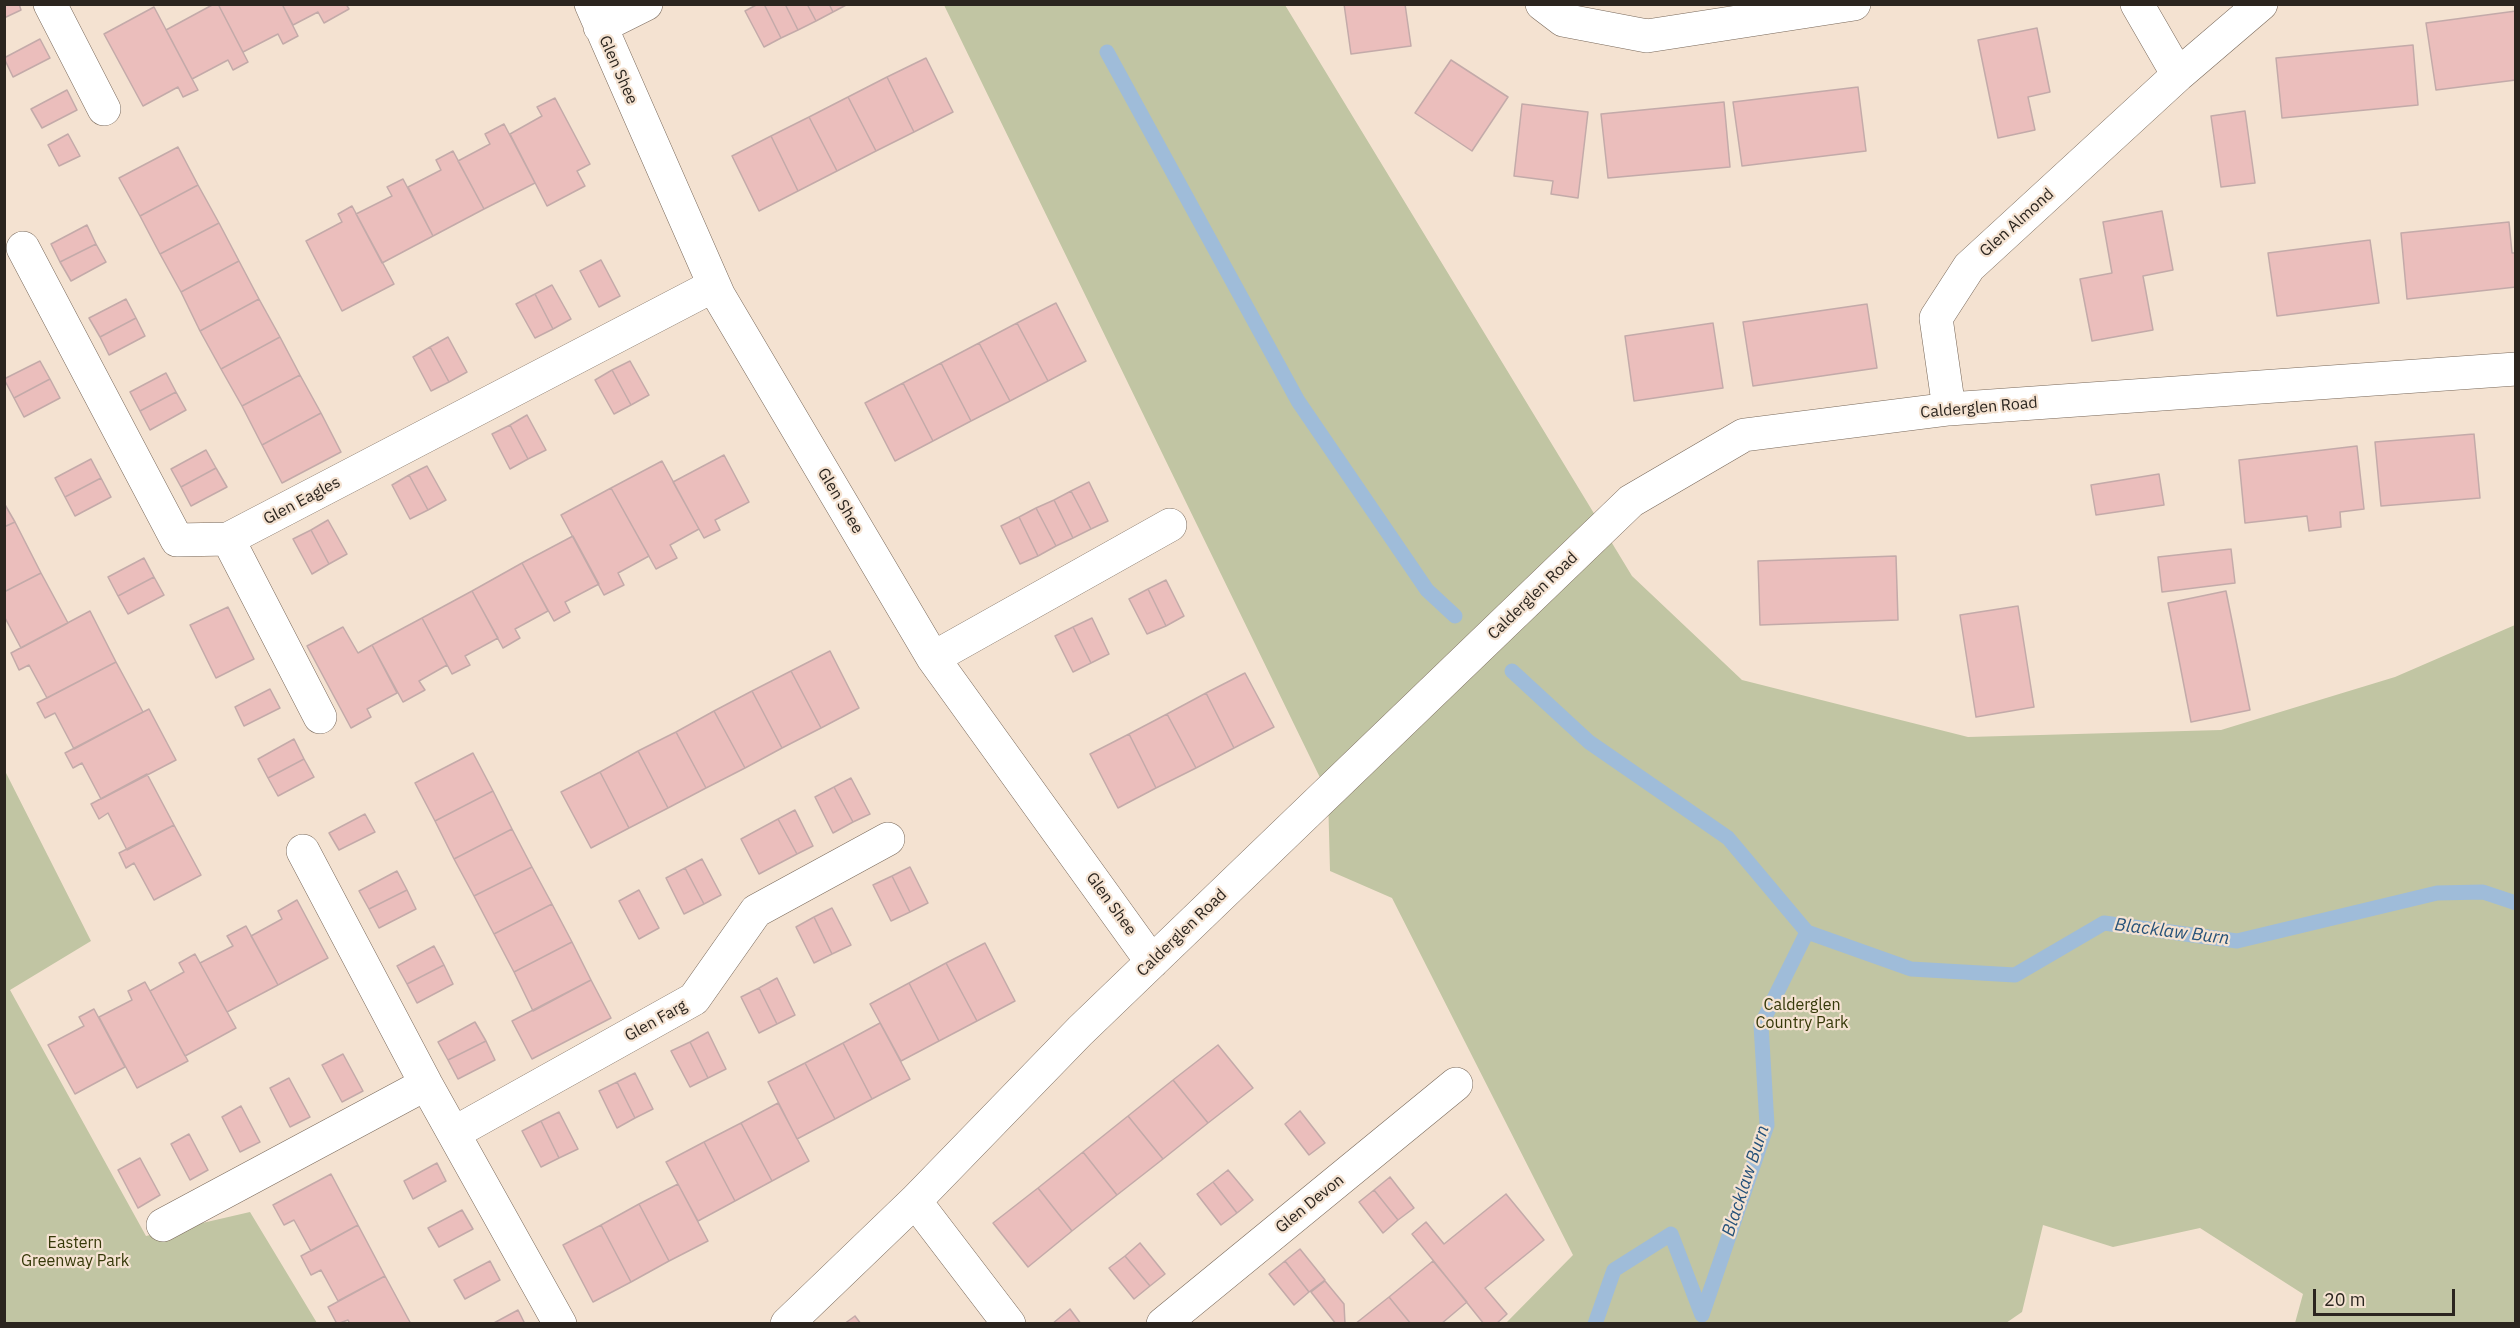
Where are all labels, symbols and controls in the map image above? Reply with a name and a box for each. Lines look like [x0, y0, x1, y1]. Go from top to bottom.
street label: Glen Shee [594, 33, 642, 107]
street label: Glen Almond [1976, 185, 2058, 261]
street label: Calderglen Road [1920, 393, 2038, 423]
street label: Glen Shee [813, 465, 867, 537]
street label: Glen Eagles [260, 473, 344, 529]
street label: Calderglen Road [1484, 548, 1582, 644]
street label: Glen Shee [1082, 869, 1140, 939]
street label: Calderglen Road [1133, 885, 1231, 981]
water label: Blacklaw Burn [2113, 914, 2231, 950]
park label: Calderglen Country Park [1756, 995, 1848, 1033]
street label: Glen Farg [622, 996, 690, 1046]
water label: Blacklaw Burn [1718, 1123, 1774, 1239]
street label: Glen Devon [1272, 1171, 1348, 1237]
park label: Eastern Greenway Park [21, 1233, 129, 1271]
scale bar [2316, 1277, 2458, 1315]
text: 20 m [2324, 1288, 2366, 1311]

